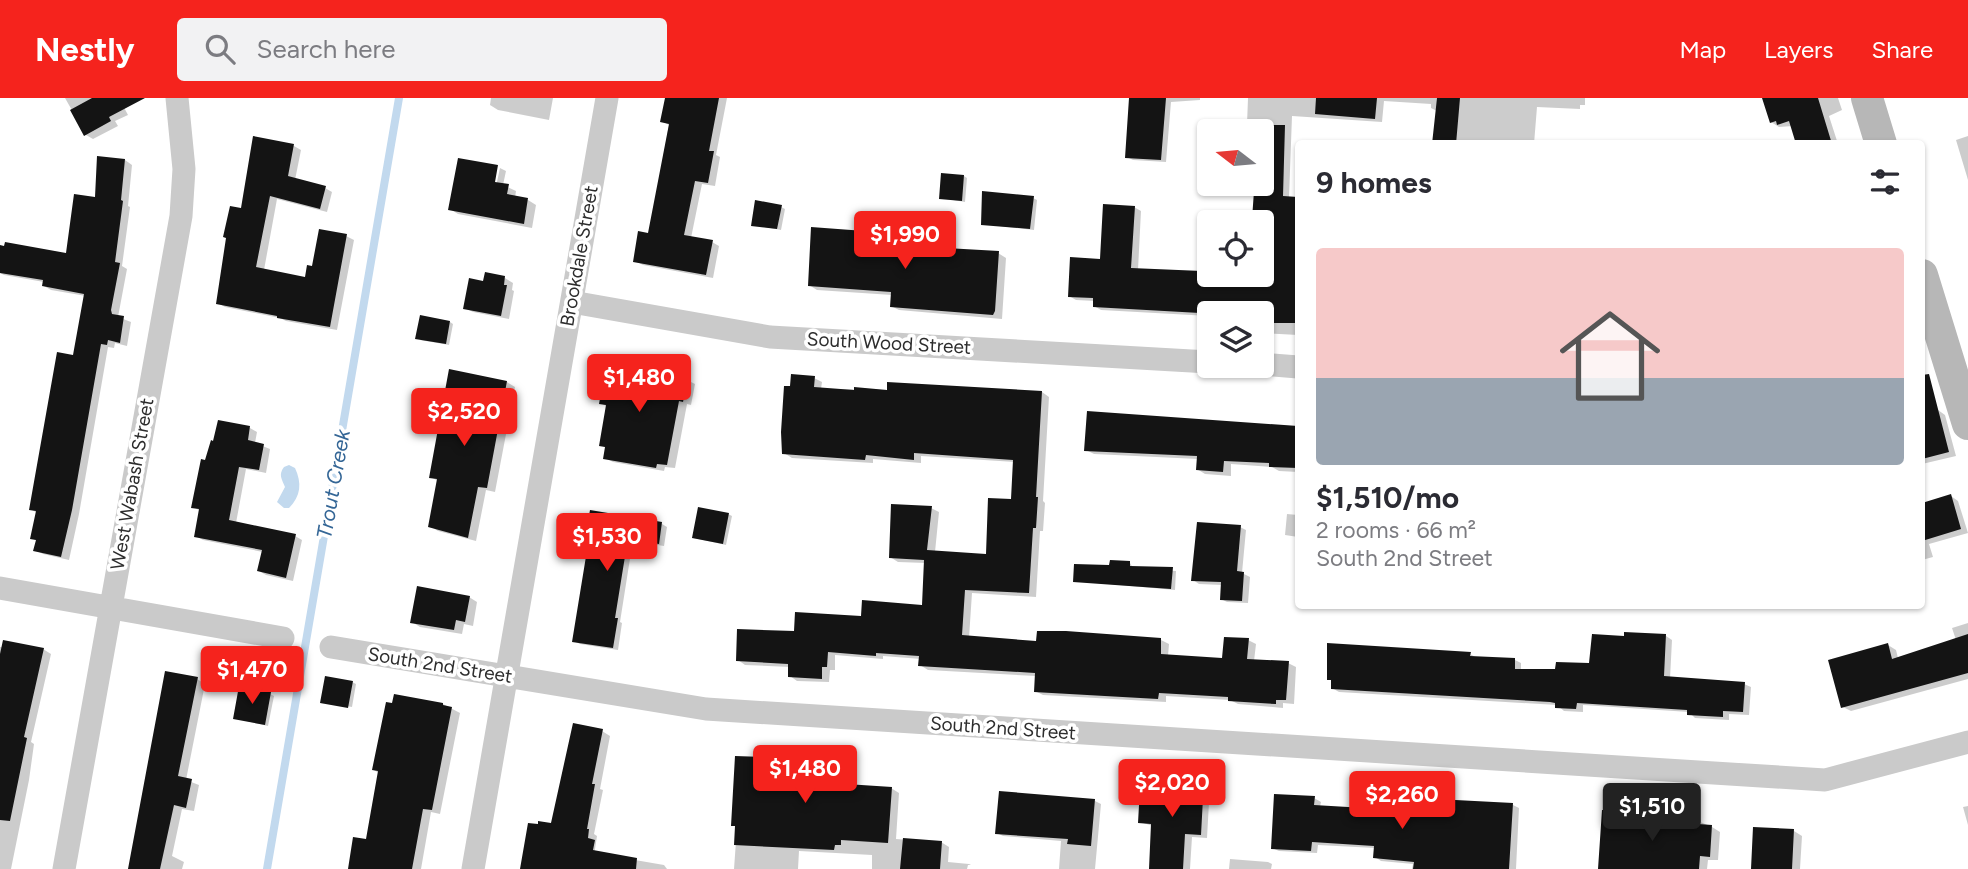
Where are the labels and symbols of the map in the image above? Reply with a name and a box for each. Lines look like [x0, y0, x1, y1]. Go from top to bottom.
north arrow [1197, 119, 1274, 196]
street label: Brookdale Street [555, 184, 603, 328]
pin: $1,990 [848, 212, 962, 271]
street label: South Wood Street [806, 327, 972, 359]
pin: $1,480 [582, 354, 696, 414]
pin: $2,520 [407, 388, 521, 448]
street label: West Wabash Street [106, 396, 158, 572]
water label: Trout Creek [311, 427, 355, 541]
pin: $1,530 [550, 514, 664, 573]
street label: South 2nd Street [366, 642, 514, 688]
pin: $1,470 [195, 646, 309, 706]
street label: South 2nd Street [929, 711, 1077, 745]
pin: $1,480 [748, 746, 862, 805]
pin: $2,020 [1115, 760, 1229, 819]
pin: $2,260 [1345, 772, 1459, 831]
pin: $1,510 [1595, 784, 1709, 843]

